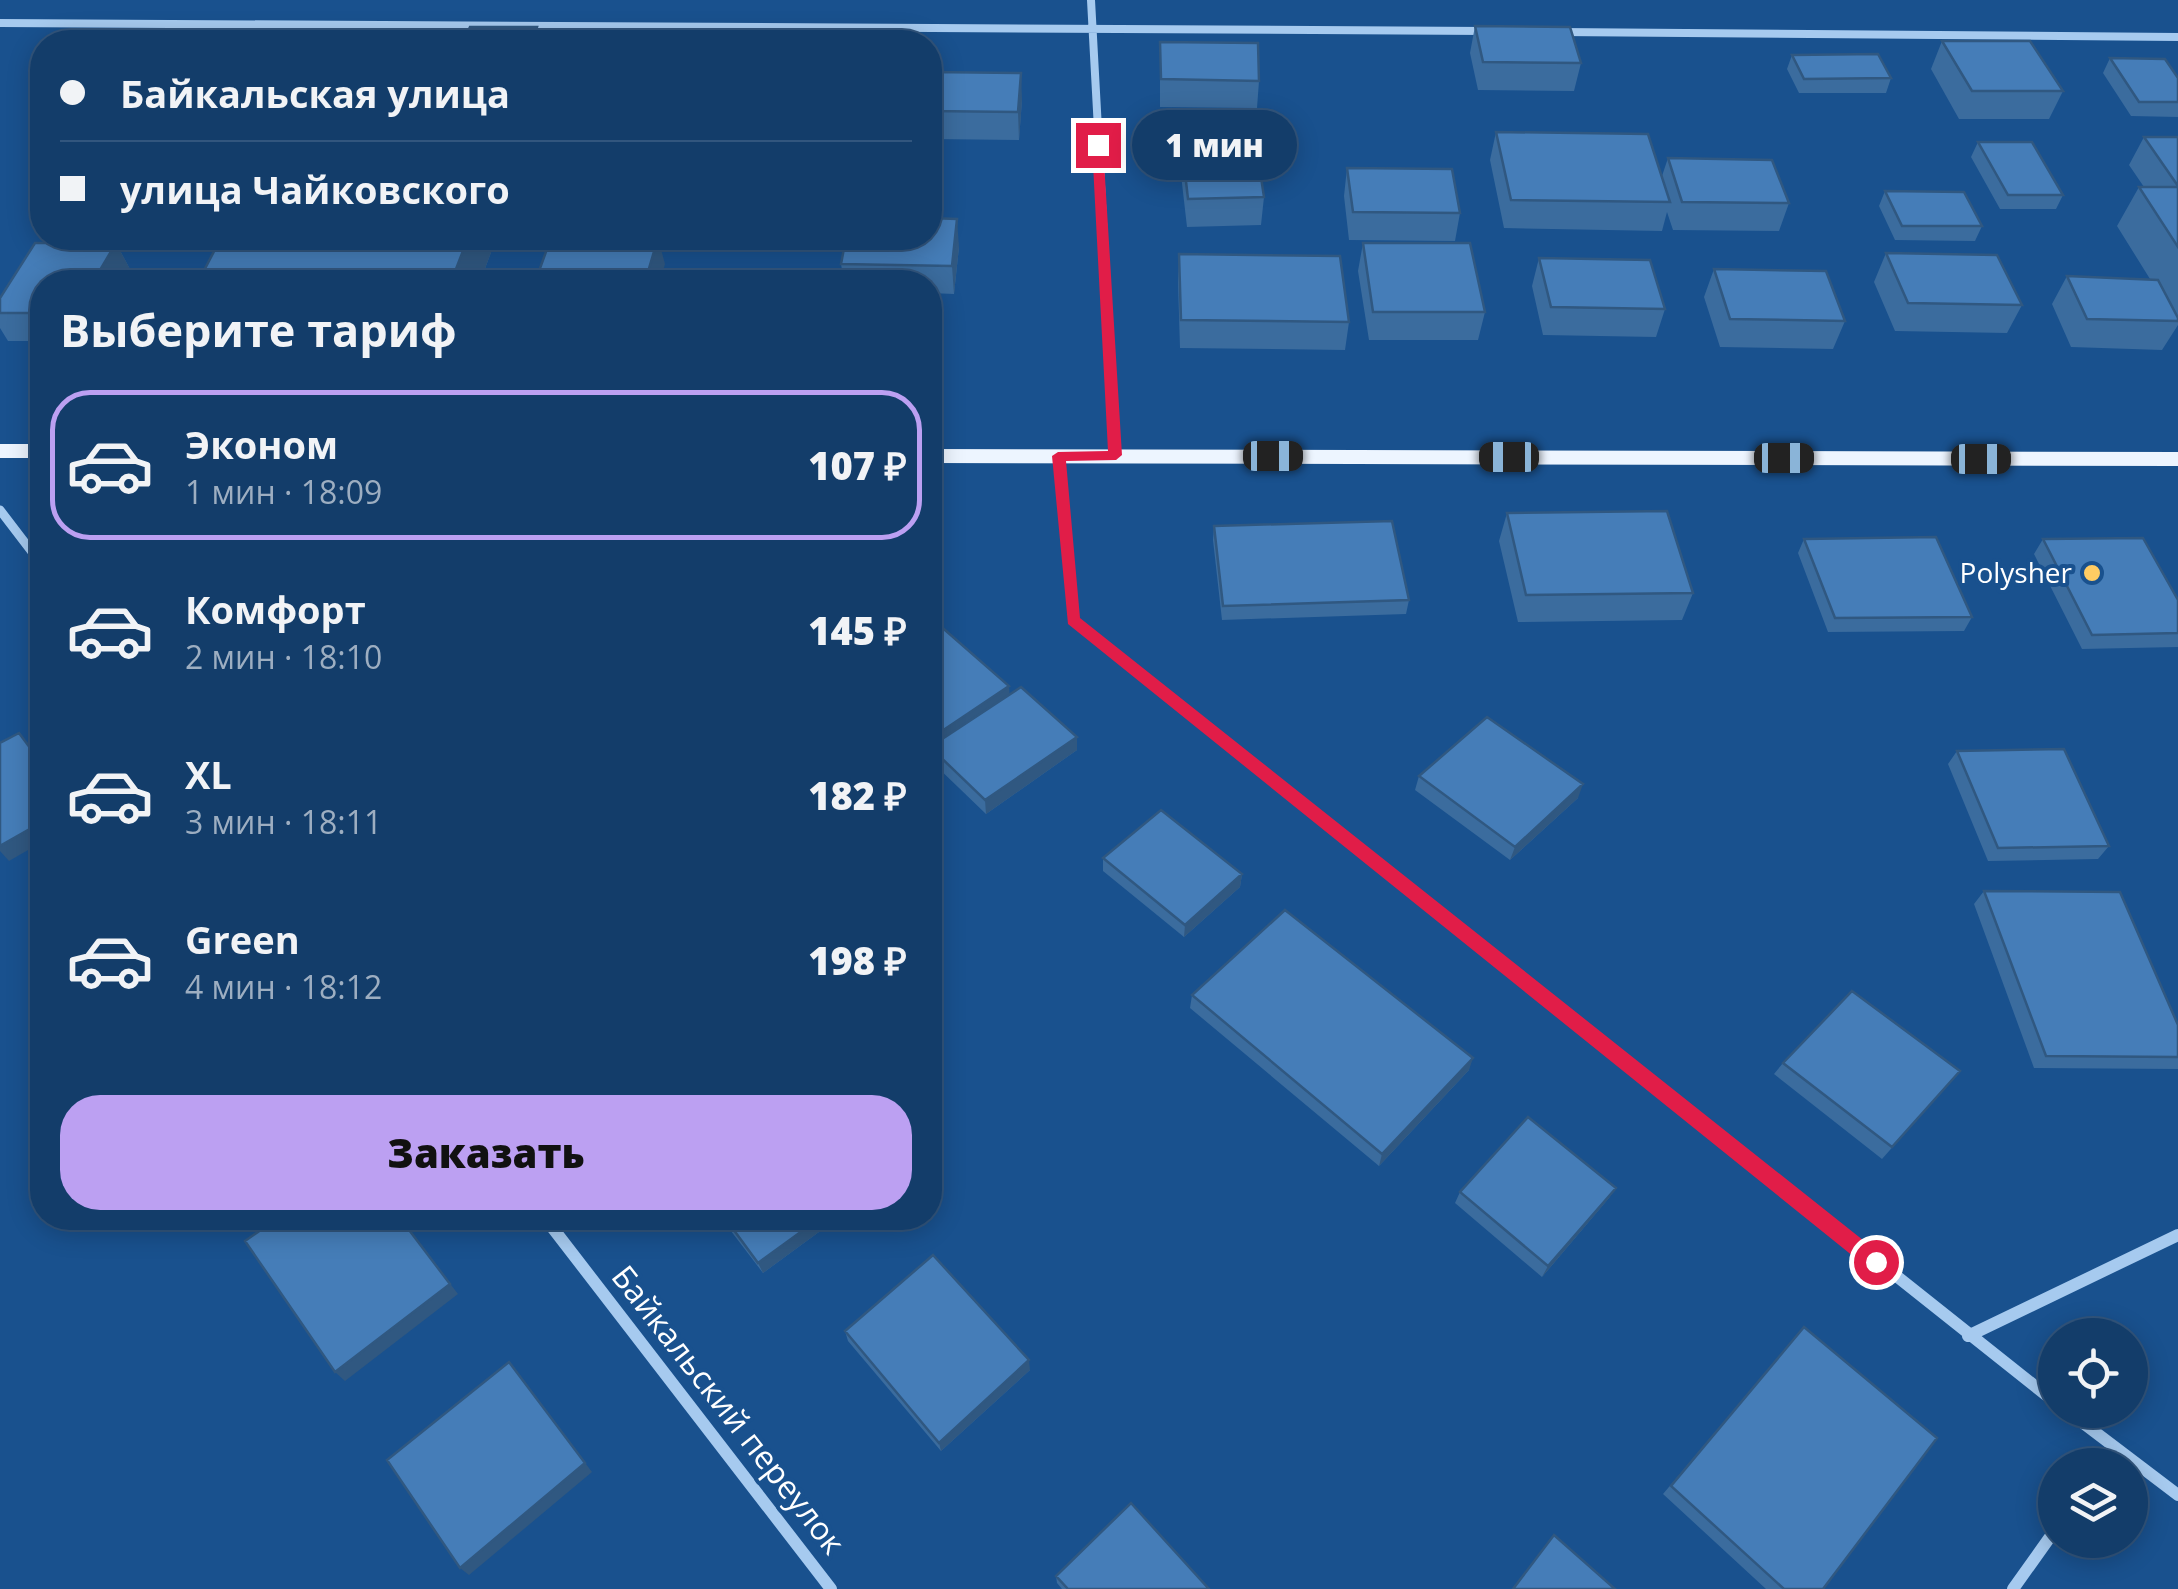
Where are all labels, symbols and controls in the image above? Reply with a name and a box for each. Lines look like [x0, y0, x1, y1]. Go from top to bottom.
text: Байкальская улица [120, 67, 510, 119]
callout: 1 мин [1133, 110, 1298, 180]
route end [1076, 123, 1121, 168]
text: 1 мин [1165, 123, 1264, 166]
text: улица Чайковского [120, 163, 510, 215]
text: Выберите тариф [60, 299, 457, 360]
text: Эконом [185, 418, 338, 470]
icon: car [65, 420, 155, 510]
text: 107 ₽ [808, 439, 907, 491]
car [1243, 441, 1303, 471]
car [1479, 442, 1539, 472]
car [1754, 443, 1814, 473]
car [1951, 444, 2011, 474]
text: 1 мин · 18:09 [185, 470, 382, 513]
place label: Polysher [1960, 553, 2073, 591]
marker: Polysher [2081, 562, 2103, 584]
text: Комфорт [185, 583, 366, 635]
icon: car [65, 585, 155, 675]
text: 145 ₽ [808, 604, 907, 656]
text: 2 мин · 18:10 [185, 635, 382, 678]
text: XL [185, 748, 232, 800]
icon: car [65, 750, 155, 840]
text: 182 ₽ [808, 769, 907, 821]
text: 3 мин · 18:11 [185, 800, 382, 843]
text: Green [185, 913, 300, 965]
icon: car [65, 915, 155, 1005]
text: 198 ₽ [808, 934, 907, 986]
text: 4 мин · 18:12 [185, 965, 382, 1008]
button: Заказать [60, 1095, 912, 1210]
route start [1854, 1240, 1899, 1285]
street label: Байкальский переулок [603, 1256, 856, 1563]
map controls [2038, 1318, 2148, 1558]
button: locate [2038, 1318, 2148, 1428]
button: layers [2038, 1448, 2148, 1558]

